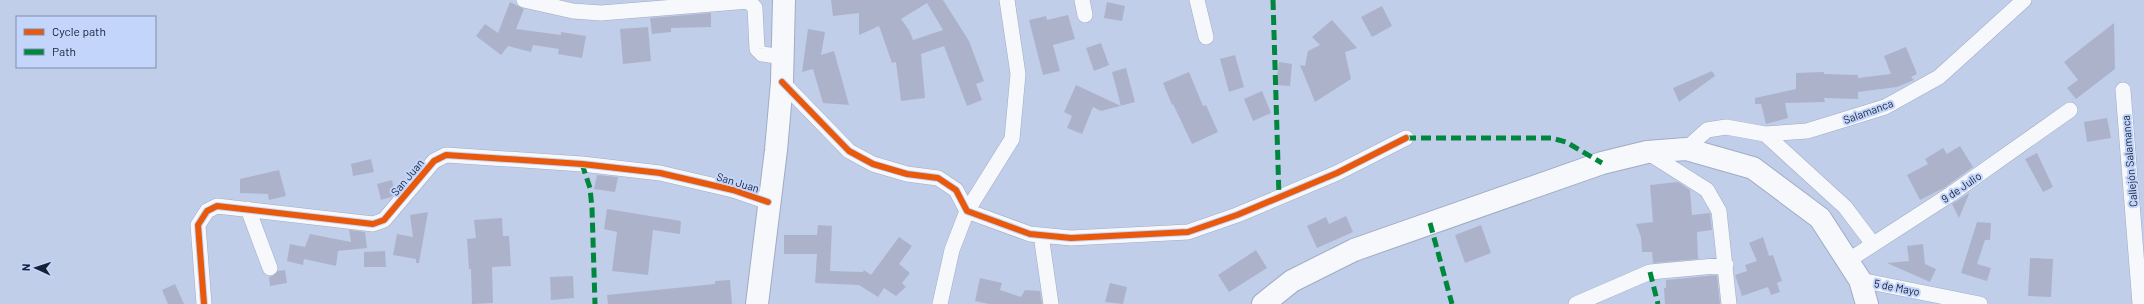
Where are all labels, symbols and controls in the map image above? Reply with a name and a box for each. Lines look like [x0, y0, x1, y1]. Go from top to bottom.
legend [16, 16, 156, 68]
text: Cycle path [52, 24, 106, 38]
text: Path [52, 44, 76, 58]
street label: Salamanca [1841, 96, 1895, 126]
street label: Callejón Salamanca [2119, 115, 2139, 207]
street label: San Juan [388, 156, 426, 198]
street label: San Juan [715, 169, 761, 195]
street label: 9 de Julio [1938, 169, 1984, 205]
north arrow [16, 248, 56, 288]
text: N [19, 263, 32, 271]
street label: 5 de Mayo [1873, 276, 1921, 298]

